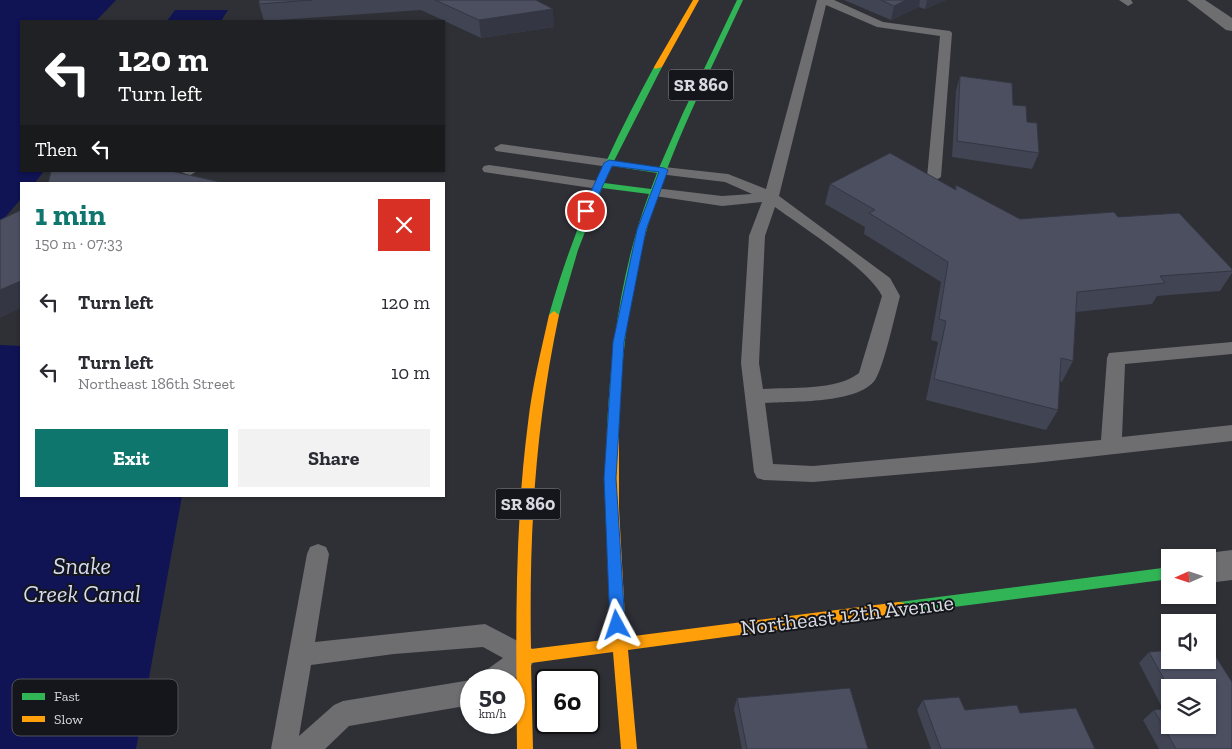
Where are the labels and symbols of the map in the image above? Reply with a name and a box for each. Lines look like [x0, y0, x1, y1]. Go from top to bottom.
road number: SR 860 [668, 70, 734, 100]
pin [565, 190, 607, 232]
road number: SR 860 [496, 488, 560, 520]
north arrow [1161, 549, 1216, 604]
water label: Snake Creek Canal [23, 551, 141, 608]
street label: Northeast 12th Avenue [739, 589, 955, 641]
position arrow [590, 598, 642, 650]
speed limit sign: 60 [535, 669, 600, 734]
legend [12, 679, 178, 736]
text: Fast [54, 688, 81, 705]
text: Slow [54, 711, 83, 728]

